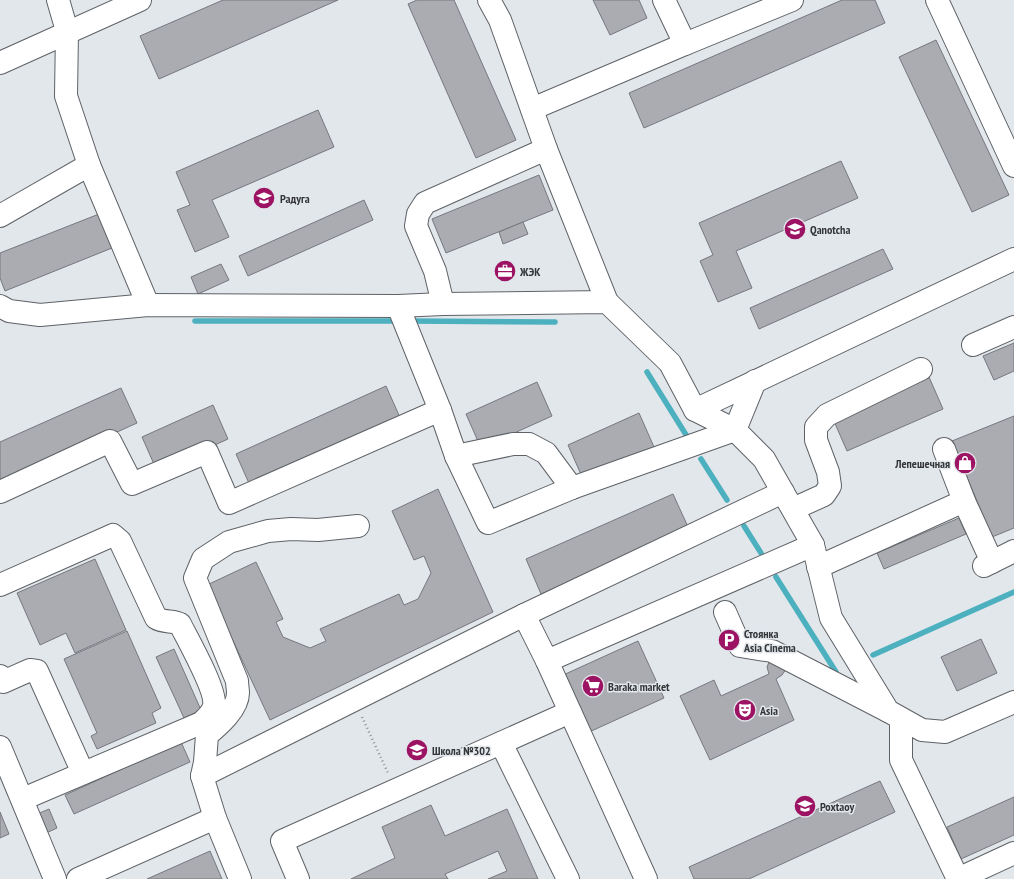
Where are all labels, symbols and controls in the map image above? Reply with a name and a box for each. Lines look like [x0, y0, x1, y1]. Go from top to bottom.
school or university icon: Радуга [251, 185, 277, 211]
place label: Радуга [280, 191, 310, 206]
school or university icon: Qanotcha [782, 216, 808, 242]
place label: Qanotcha [810, 222, 850, 237]
office icon: ЖЭК [492, 258, 518, 284]
place label: ЖЭК [519, 264, 541, 279]
shop icon: Лепешечная [952, 450, 978, 476]
place label: Лепешечная [894, 456, 950, 471]
place label: Стоянка Asia Cinema [743, 626, 796, 655]
parking icon: Стоянка Asia Cinema [716, 627, 742, 653]
supermarket icon: Baraka market [580, 673, 606, 699]
place label: Baraka market [608, 679, 670, 694]
theatre icon: Asia [732, 697, 758, 723]
place label: Asia [759, 703, 778, 718]
school or university icon: Школа №302 [404, 737, 430, 763]
place label: Школа №302 [432, 743, 491, 758]
school or university icon: Poxtaoy [792, 793, 818, 819]
place label: Poxtaoy [820, 799, 854, 814]

